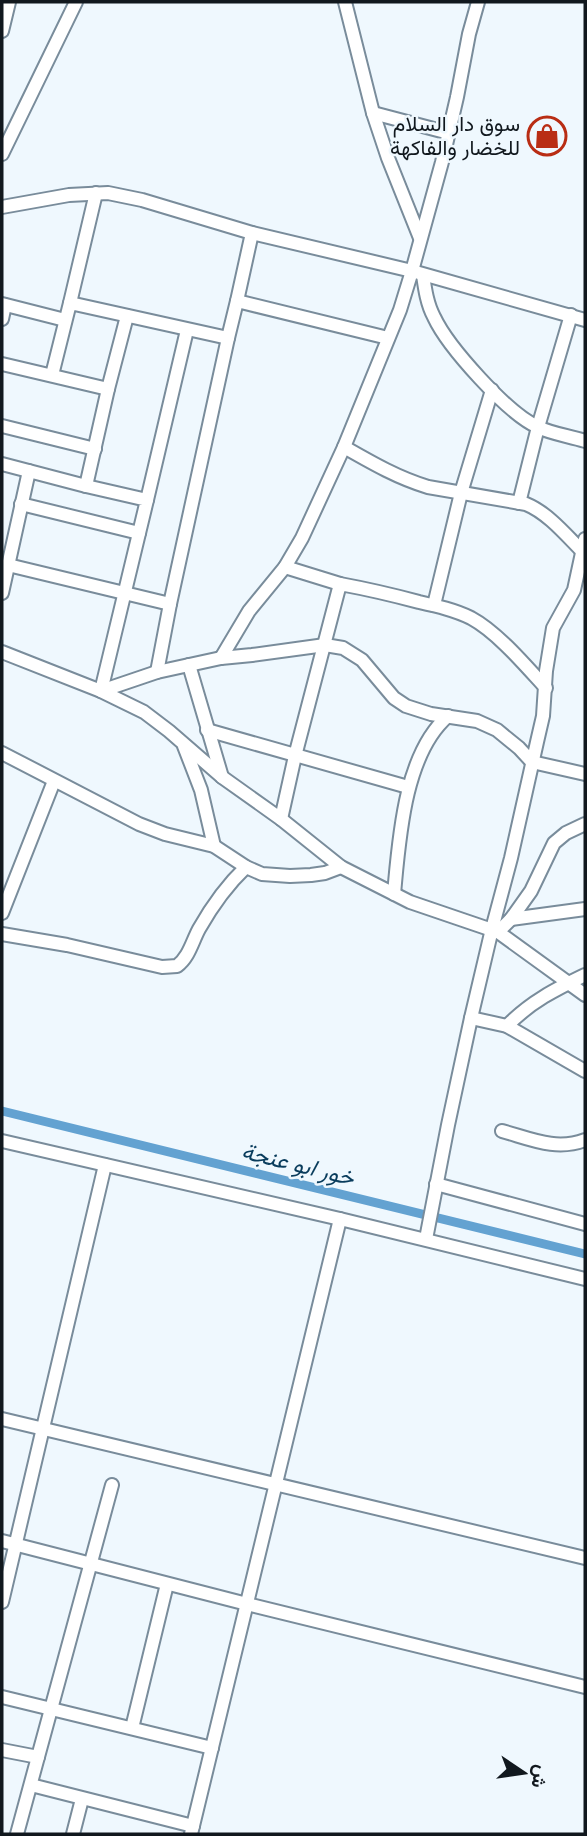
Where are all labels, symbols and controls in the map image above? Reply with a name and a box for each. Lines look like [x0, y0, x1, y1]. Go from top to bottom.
place label: سوق دار السلام للخضار والفاكهة [390, 110, 520, 161]
shop icon: سوق دار السلام للخضار والفاكهة [526, 115, 568, 157]
water label: خور ابو عنجة [239, 1136, 358, 1193]
north arrow [489, 1738, 559, 1808]
text: ش [525, 1763, 555, 1791]

